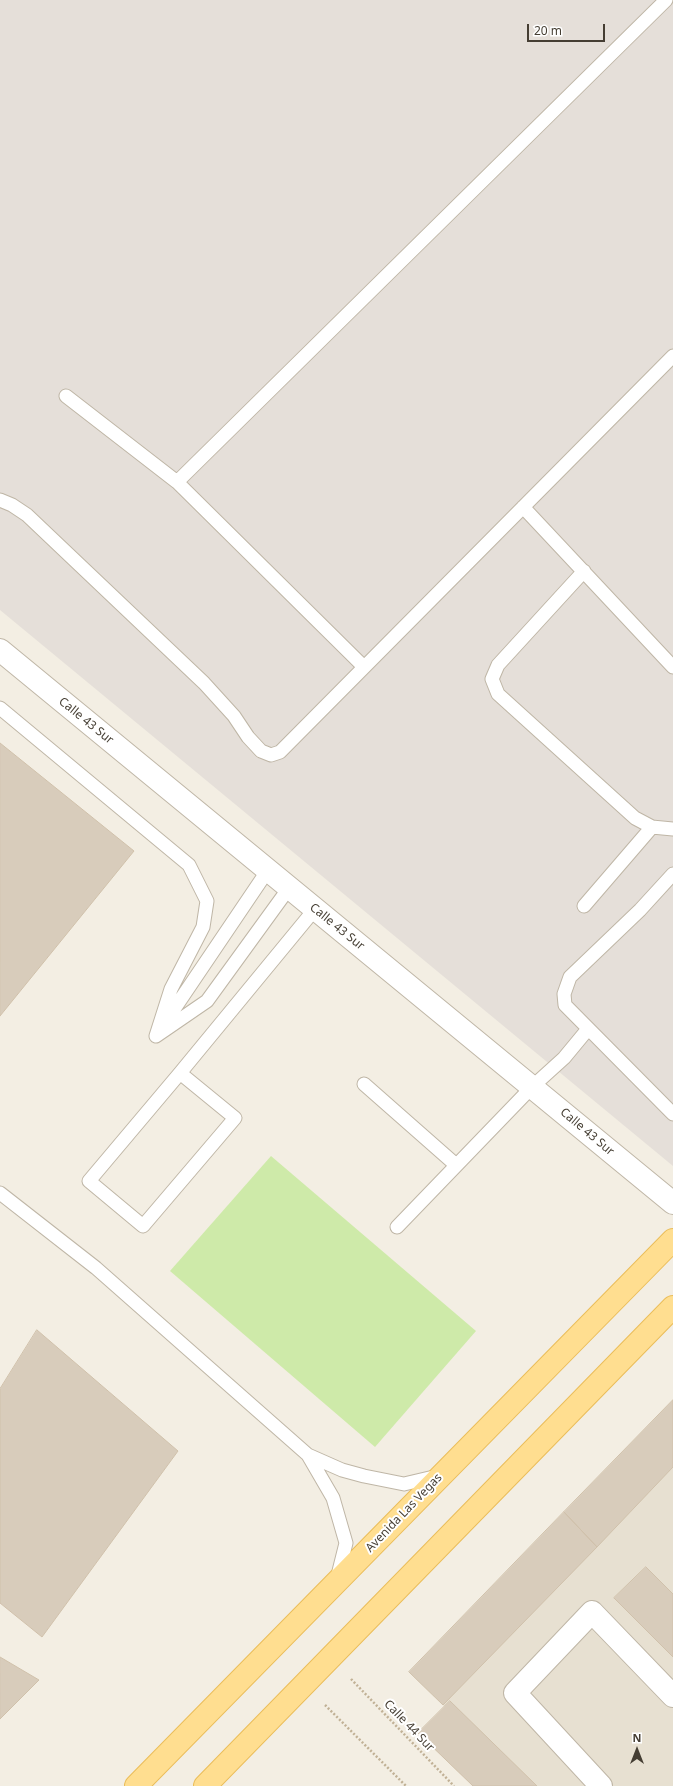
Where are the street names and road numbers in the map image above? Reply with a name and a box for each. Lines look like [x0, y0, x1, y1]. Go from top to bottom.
street label: Calle 43 Sur [56, 695, 116, 747]
street label: Calle 43 Sur [307, 901, 367, 953]
street label: Calle 43 Sur [557, 1105, 617, 1159]
street label: Avenida Las Vegas [363, 1471, 445, 1555]
street label: Calle 44 Sur [381, 1697, 437, 1755]

